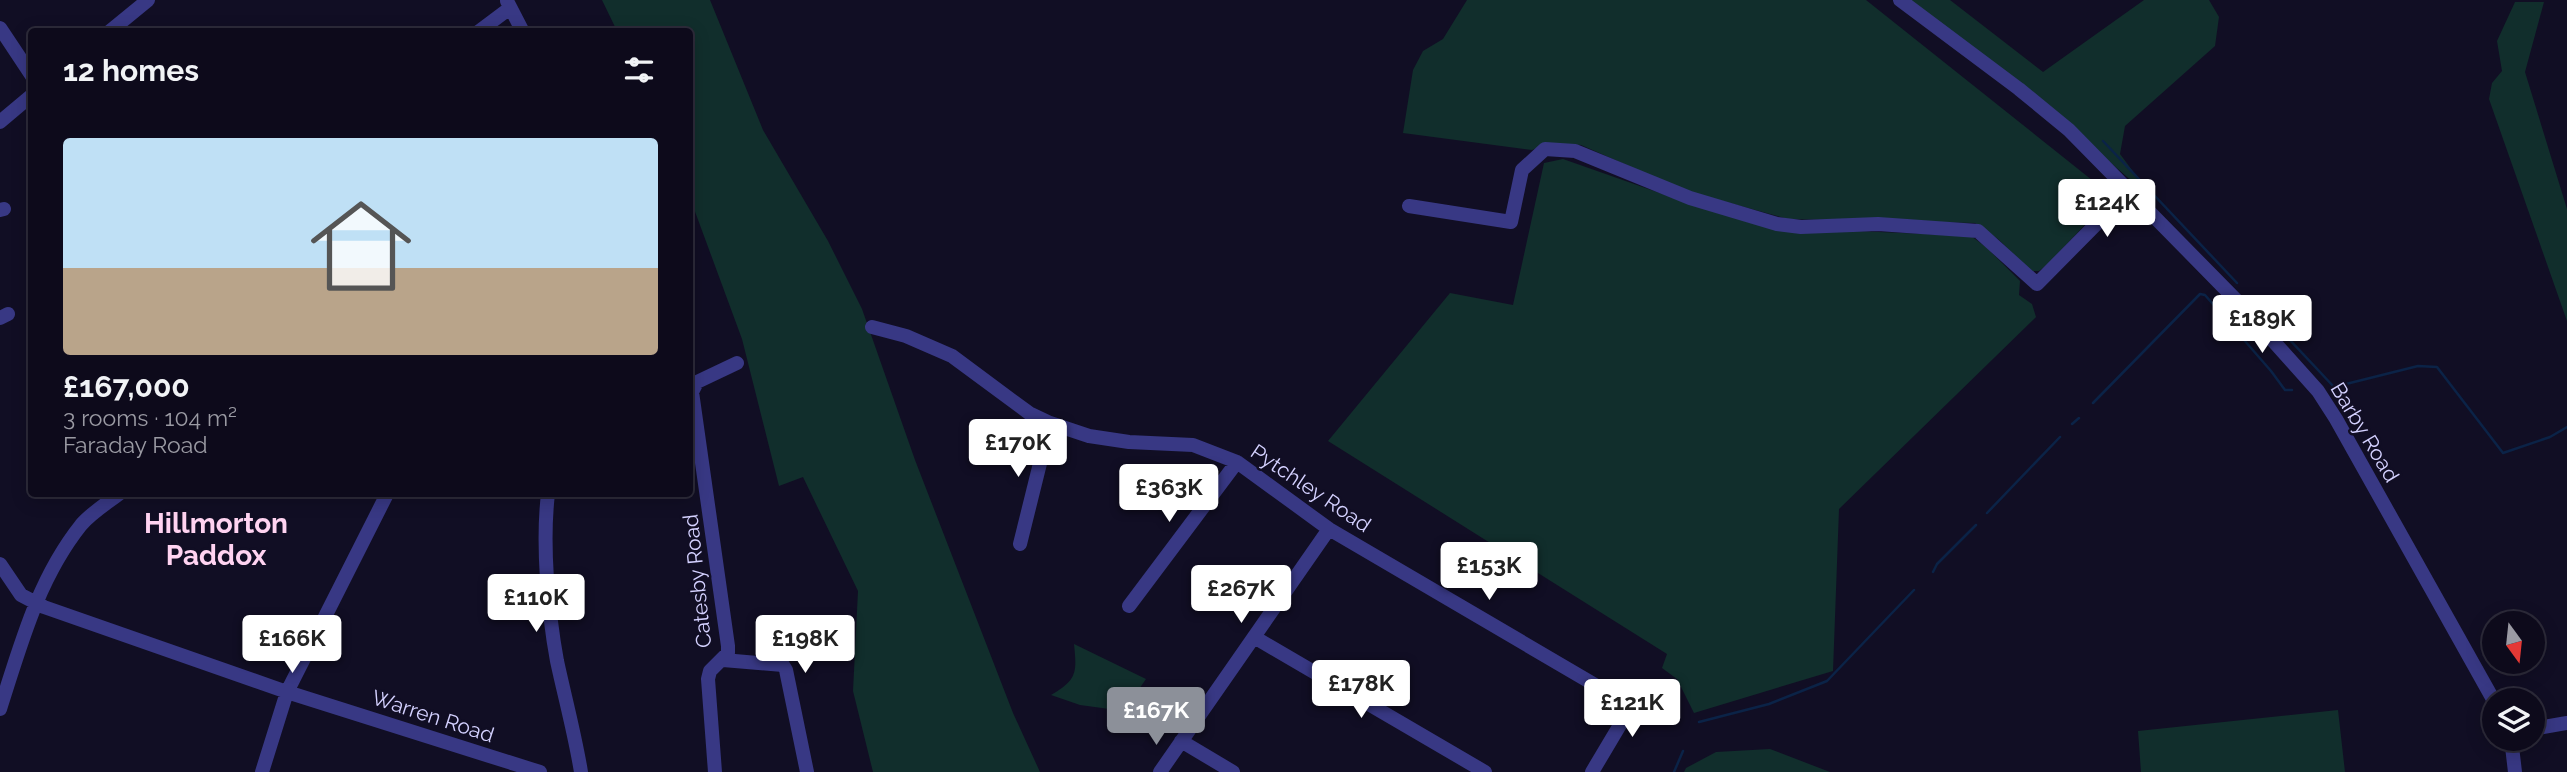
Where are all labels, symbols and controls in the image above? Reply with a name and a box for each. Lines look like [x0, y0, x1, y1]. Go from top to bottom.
icon: filters [620, 51, 658, 89]
text: 12 homes [63, 53, 199, 88]
pin: £124K [2058, 180, 2156, 239]
icon: home [298, 183, 424, 309]
text: £124K [2074, 188, 2140, 215]
pin: £189K [2213, 296, 2311, 355]
text: £189K [2229, 304, 2295, 331]
text: £167,000 [63, 369, 190, 404]
street label: Barby Road [2325, 378, 2405, 486]
text: 3 rooms · 104 m² [63, 404, 237, 431]
pin: £170K [969, 420, 1067, 479]
text: £170K [985, 428, 1051, 455]
text: Faraday Road [63, 431, 208, 458]
street label: Pytchley Road [1246, 439, 1376, 537]
pin: £363K [1120, 464, 1218, 524]
text: £363K [1135, 473, 1203, 500]
district label: Hillmorton Paddox [144, 507, 288, 572]
street label: Catesby Road [678, 513, 716, 649]
pin: £153K [1440, 542, 1538, 602]
text: £153K [1457, 551, 1521, 578]
pin: £267K [1192, 566, 1290, 625]
pin: £110K [487, 574, 585, 634]
text: £267K [1207, 574, 1275, 601]
text: £110K [504, 583, 568, 610]
north arrow [2482, 611, 2544, 674]
map controls [2482, 611, 2545, 751]
pin: £166K [243, 616, 341, 675]
pin: £198K [756, 616, 854, 675]
text: £166K [258, 624, 326, 651]
text: £198K [772, 624, 838, 651]
pin: £178K [1312, 660, 1410, 720]
text: £178K [1328, 669, 1394, 696]
pin: £121K [1583, 680, 1681, 739]
street label: Warren Road [369, 684, 497, 748]
pin: £167K [1107, 688, 1205, 747]
text: £121K [1600, 688, 1664, 715]
button: layers [2482, 688, 2545, 751]
text: £167K [1123, 696, 1189, 723]

